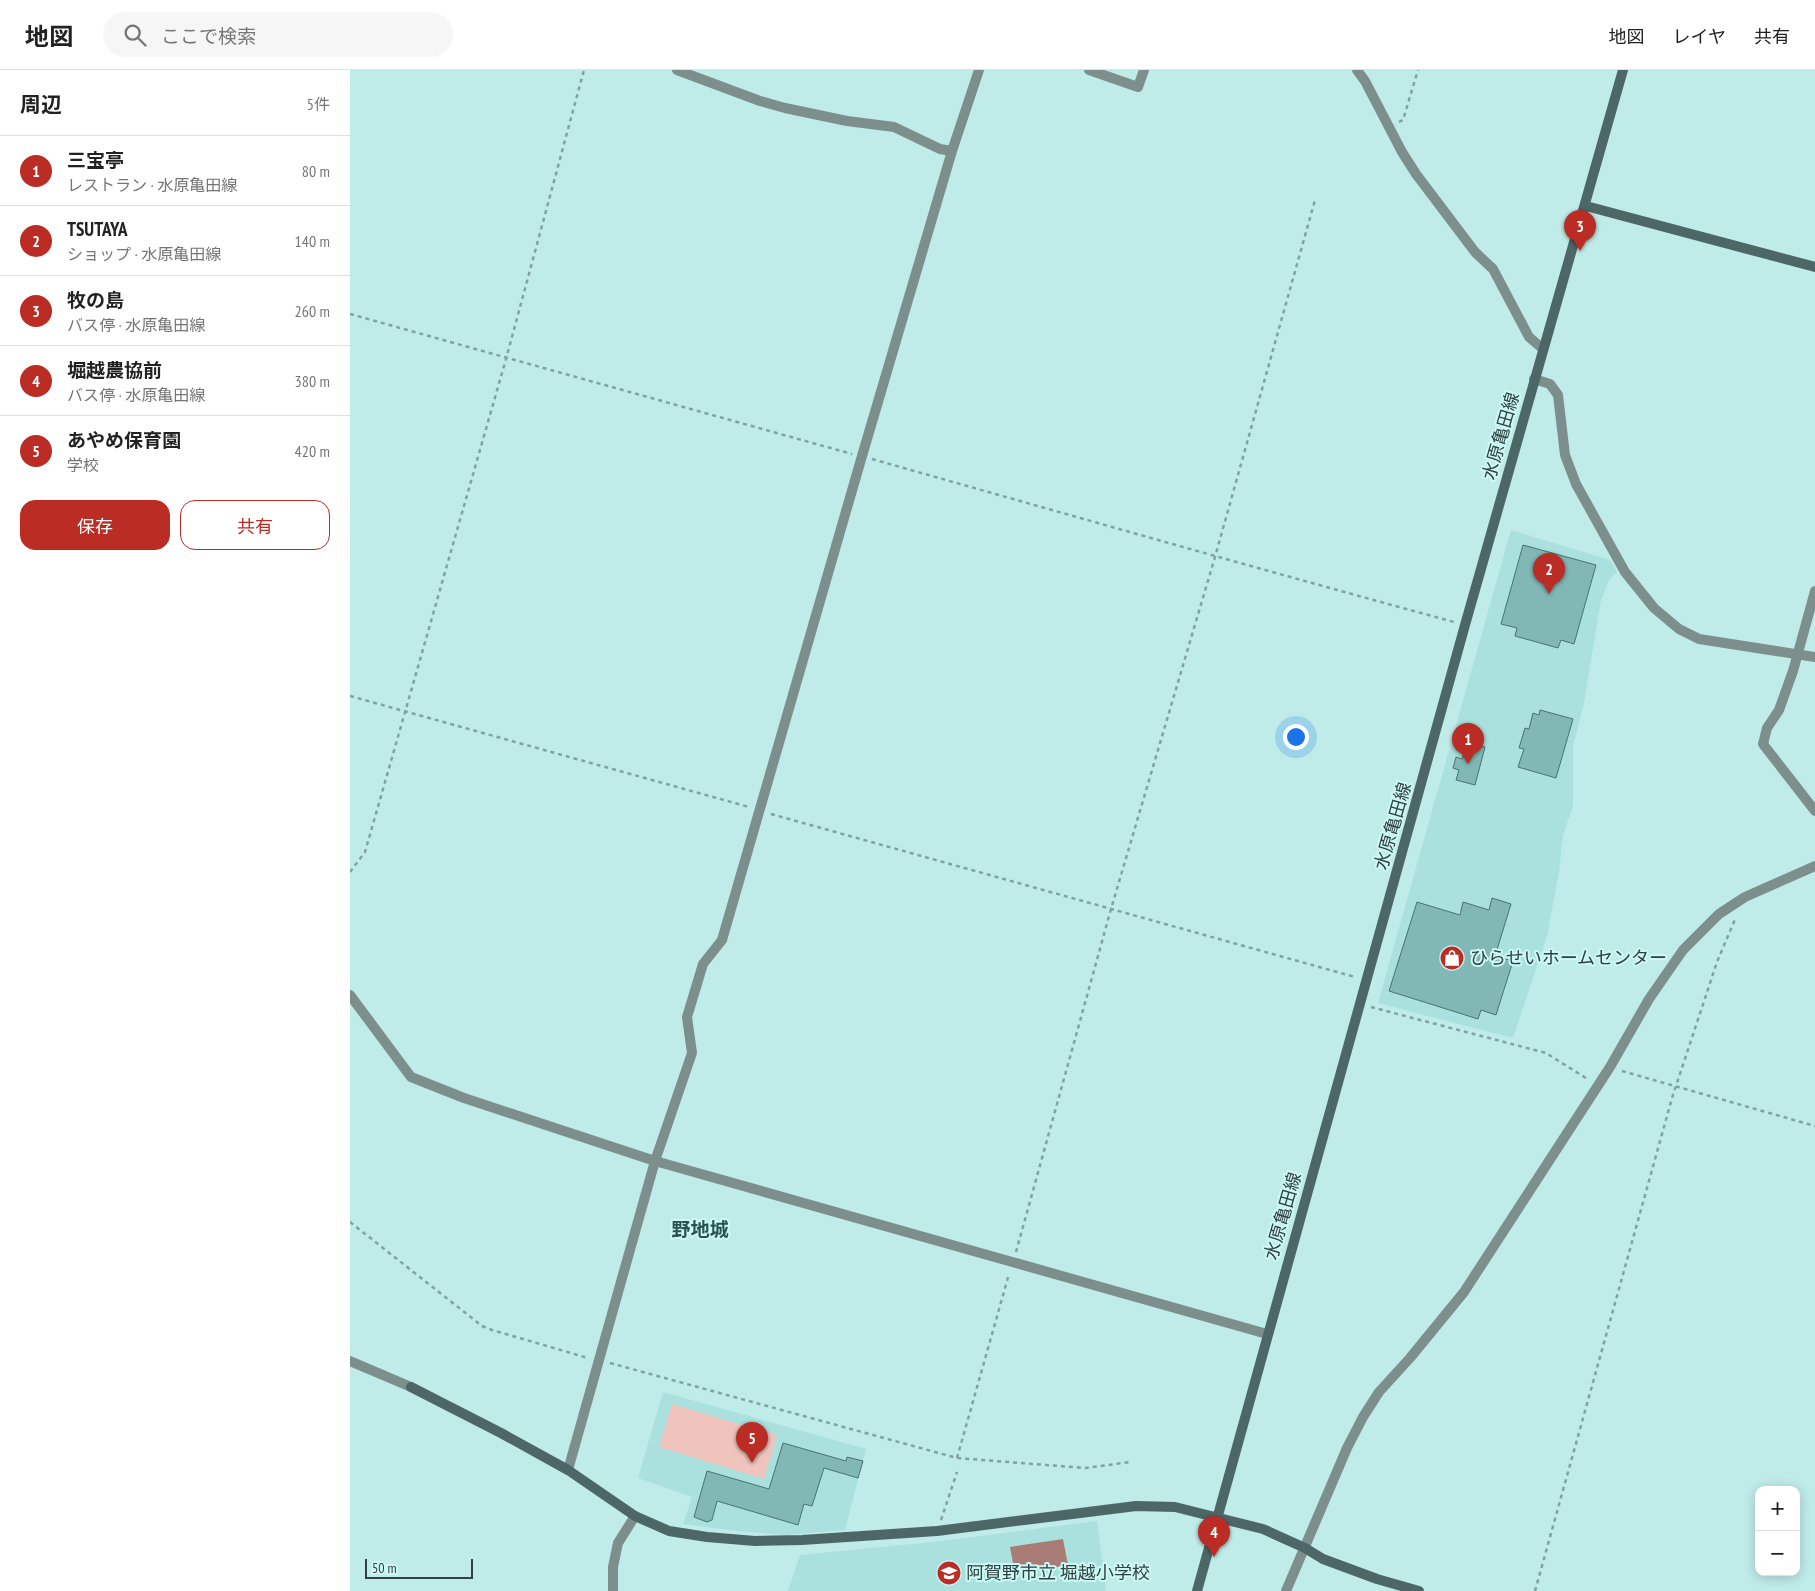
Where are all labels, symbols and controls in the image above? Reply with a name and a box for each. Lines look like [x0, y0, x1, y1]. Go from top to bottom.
search box [103, 12, 453, 57]
text: 地図 [25, 21, 73, 52]
icon: search [121, 21, 149, 49]
text: ここで検索 [161, 24, 256, 48]
text: 地図 [1609, 25, 1645, 48]
text: レイヤ [1673, 25, 1726, 48]
text: 共有 [1754, 25, 1790, 48]
text: 周辺 [20, 91, 62, 118]
text: 5件 [307, 94, 330, 114]
text: 三宝亭 [67, 148, 124, 172]
text: 1 [32, 161, 40, 181]
text: 80 m [302, 161, 330, 181]
text: レストラン · 水原亀田線 [67, 175, 237, 195]
pin: 3 [1564, 210, 1596, 251]
text: TSUTAYA [67, 217, 127, 241]
text: 2 [32, 231, 40, 251]
text: 140 m [295, 231, 330, 251]
text: ショップ · 水原亀田線 [67, 244, 221, 264]
text: 牧の島 [67, 288, 124, 312]
text: 3 [32, 301, 40, 321]
text: 260 m [295, 301, 330, 321]
text: バス停 · 水原亀田線 [67, 315, 205, 335]
text: 堀越農協前 [67, 358, 162, 382]
text: 4 [32, 371, 40, 391]
text: 380 m [295, 371, 330, 391]
text: バス停 · 水原亀田線 [67, 385, 205, 405]
street label: 水原亀田線 [1477, 389, 1524, 482]
text: あやめ保育園 [67, 428, 181, 452]
text: 5 [32, 441, 40, 461]
text: 420 m [295, 441, 330, 461]
text: 学校 [67, 455, 99, 475]
button: 保存 [20, 500, 170, 550]
button: 共有 [180, 500, 330, 550]
pin: 2 [1533, 553, 1565, 594]
pin: 1 [1452, 723, 1484, 764]
your location [1283, 724, 1309, 750]
street label: 水原亀田線 [1369, 779, 1416, 872]
shop icon: ひらせいホームセンター [1439, 945, 1465, 971]
place label: ひらせいホームセンター [1470, 946, 1667, 969]
street label: 水原亀田線 [1259, 1169, 1306, 1262]
district label: 野地城 [671, 1217, 729, 1241]
pin: 5 [736, 1422, 768, 1463]
map controls [1755, 1486, 1800, 1576]
button: + [1755, 1486, 1800, 1531]
pin: 4 [1198, 1516, 1230, 1557]
button: − [1755, 1531, 1800, 1576]
scale bar [365, 1556, 472, 1579]
text: 50 m [372, 1559, 397, 1577]
school or university icon: 阿賀野市立 堀越小学校 [936, 1560, 962, 1586]
place label: 阿賀野市立 堀越小学校 [966, 1561, 1150, 1584]

